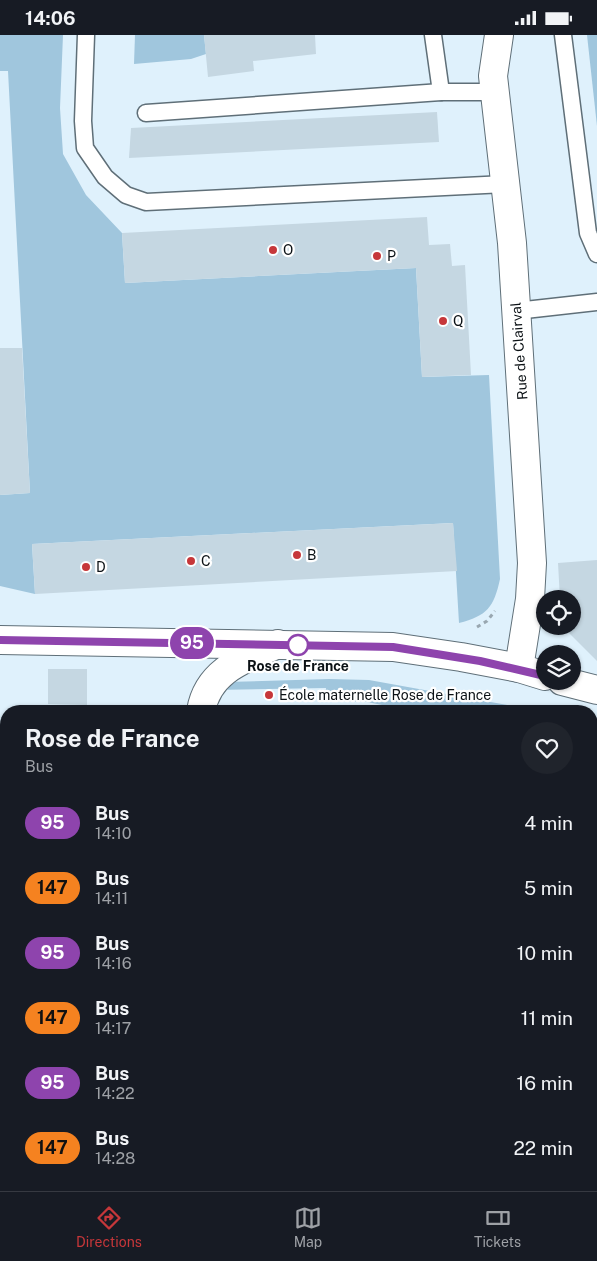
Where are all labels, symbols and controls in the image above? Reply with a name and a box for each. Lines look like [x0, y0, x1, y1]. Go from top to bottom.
text: 14:06 [25, 7, 75, 29]
place label: O [283, 242, 293, 258]
marker: O [267, 244, 279, 256]
place label: P [387, 248, 396, 264]
marker: P [371, 250, 383, 262]
street label: Rue de Clairval [508, 302, 530, 400]
place label: Q [453, 313, 463, 329]
marker: Q [437, 315, 449, 327]
place label: B [307, 547, 316, 563]
marker: B [291, 549, 303, 561]
place label: C [201, 553, 211, 569]
marker: C [185, 555, 197, 567]
place label: D [96, 559, 106, 575]
marker: D [80, 561, 92, 573]
map controls [536, 590, 581, 690]
button: locate [536, 590, 581, 635]
line badge: 95 [170, 627, 214, 659]
text: 95 [180, 632, 204, 653]
marker: Rose de France [287, 634, 309, 656]
button: layers [536, 645, 581, 690]
place label: Rose de France [247, 658, 349, 674]
place label: École maternelle Rose de France [279, 686, 491, 703]
marker: École maternelle Rose de France [263, 689, 275, 701]
button: heart [521, 722, 573, 774]
text: Rose de France [25, 724, 200, 752]
text: Bus [25, 757, 53, 776]
text: Bus [95, 802, 129, 824]
text: 95 [40, 812, 65, 833]
text: 4 min [524, 812, 573, 834]
text: 14:10 [95, 824, 131, 843]
text: Bus [95, 867, 129, 889]
text: 147 [37, 877, 68, 898]
text: 5 min [524, 877, 573, 899]
text: 14:11 [95, 889, 128, 908]
text: Bus [95, 932, 129, 954]
text: 95 [40, 942, 65, 963]
text: 10 min [517, 942, 573, 964]
text: 14:16 [95, 954, 132, 973]
text: Bus [95, 997, 129, 1019]
text: 147 [37, 1007, 68, 1028]
text: 11 min [521, 1007, 573, 1029]
text: 14:17 [95, 1019, 131, 1038]
text: Bus [95, 1062, 129, 1084]
text: 95 [40, 1072, 65, 1093]
text: 16 min [517, 1072, 573, 1094]
text: 14:22 [95, 1084, 135, 1103]
text: Bus [95, 1127, 129, 1149]
text: 147 [37, 1137, 68, 1158]
text: 22 min [514, 1137, 573, 1159]
text: 14:28 [95, 1149, 135, 1168]
tab: Directions [76, 1204, 142, 1250]
tab: Map [294, 1204, 322, 1250]
tab: Tickets [474, 1204, 521, 1250]

